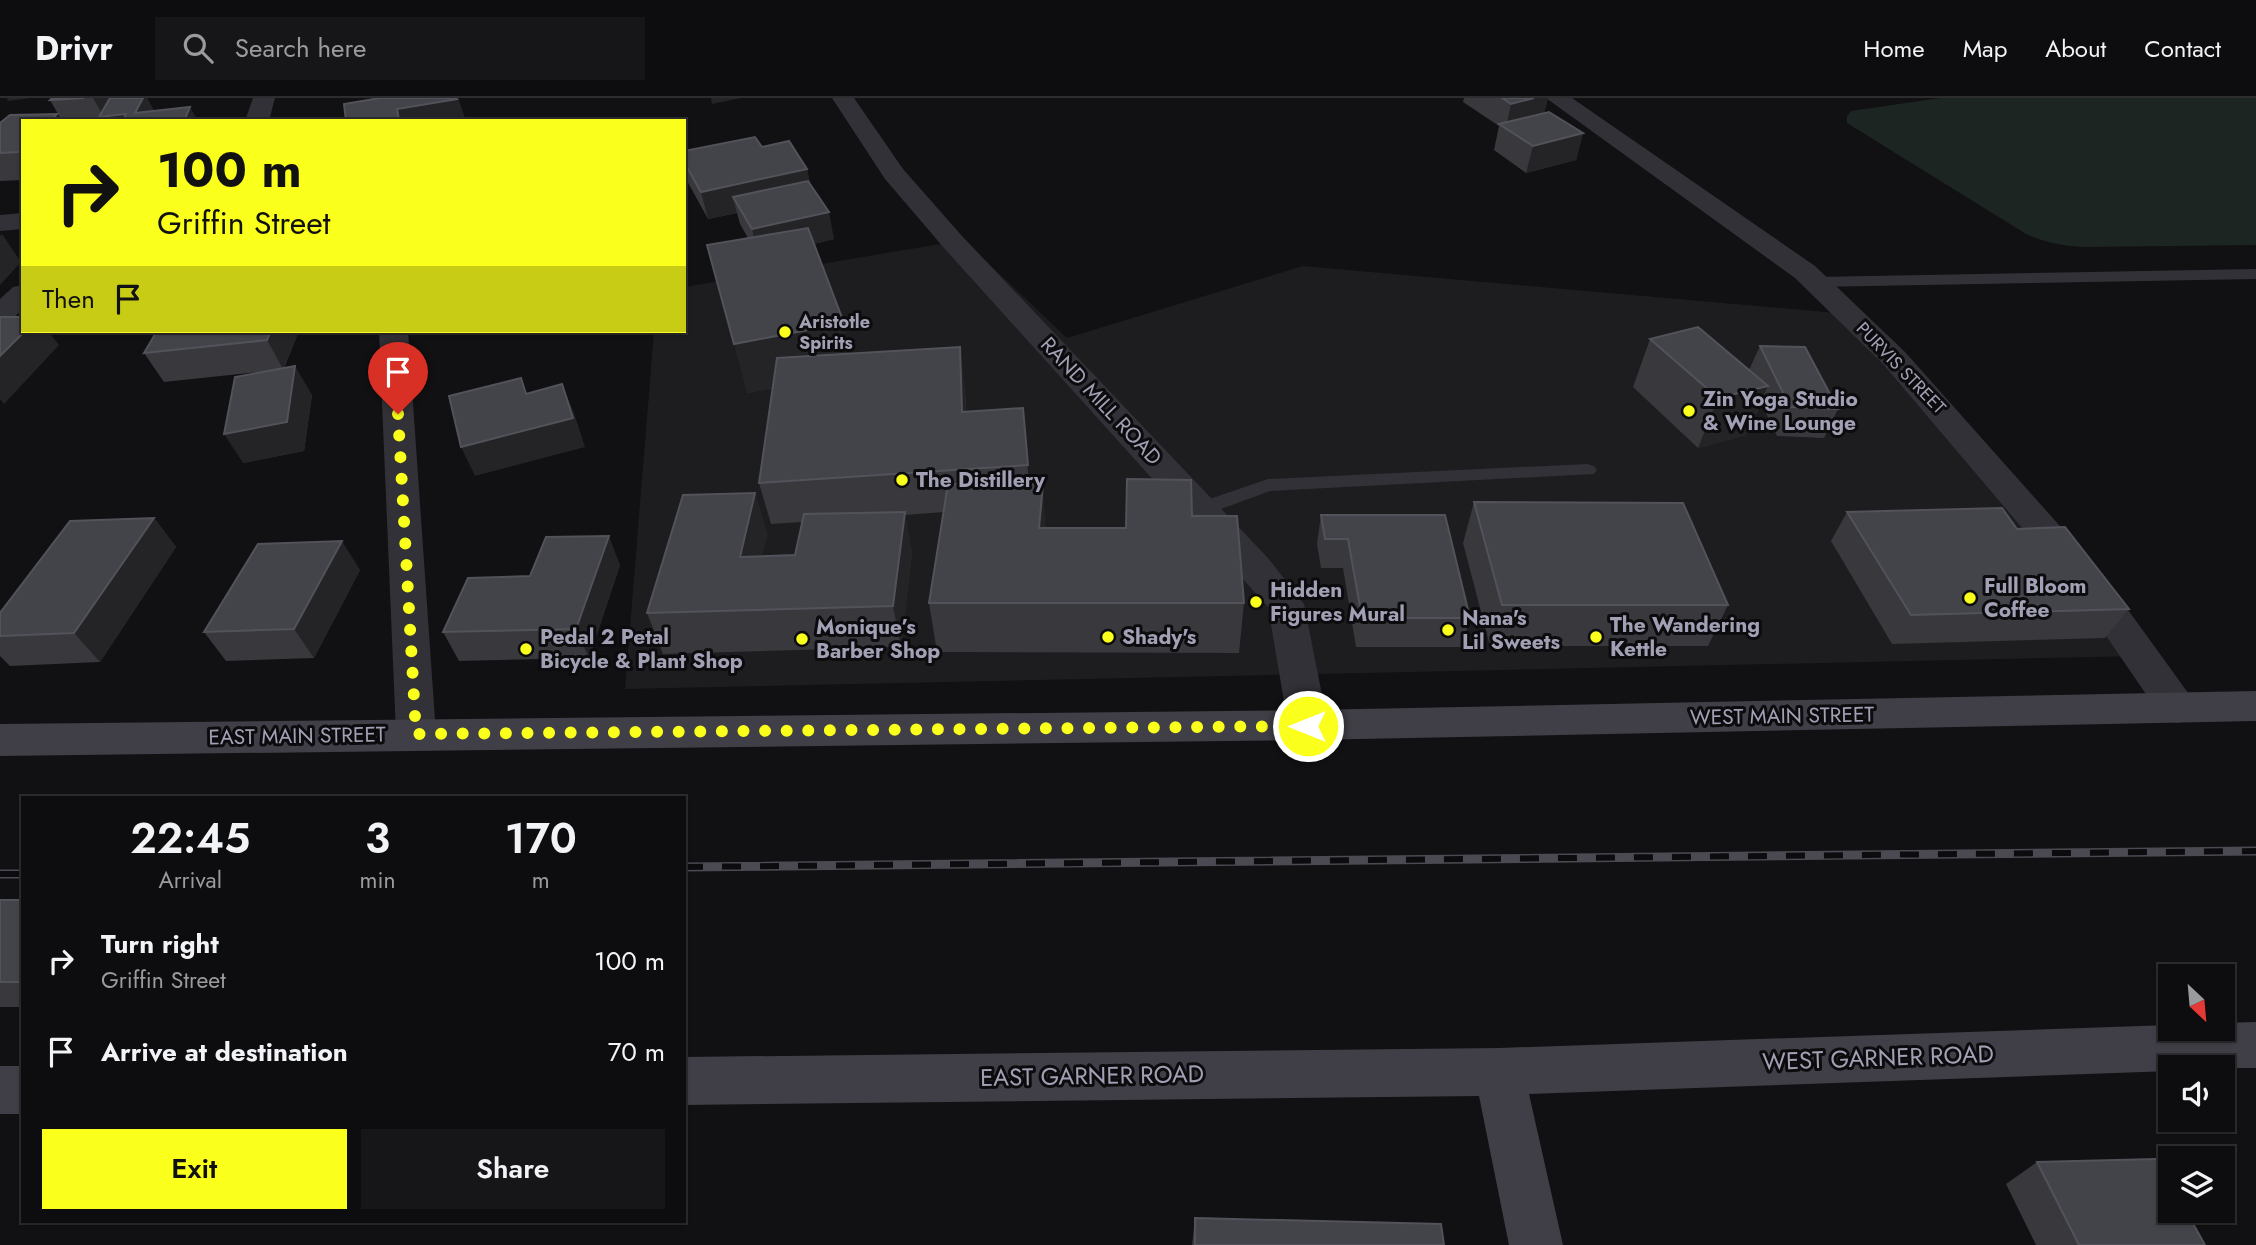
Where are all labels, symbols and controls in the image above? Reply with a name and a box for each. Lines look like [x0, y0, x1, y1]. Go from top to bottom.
search box [155, 17, 645, 80]
text: Drivr [35, 25, 113, 72]
icon: search [179, 29, 217, 67]
text: Search here [235, 29, 366, 67]
text: Home [1863, 31, 1925, 66]
text: Map [1963, 31, 2007, 66]
text: About [2045, 31, 2106, 66]
text: Contact [2144, 31, 2221, 66]
text: 100 m [157, 135, 302, 205]
icon: right [42, 147, 133, 238]
text: Griffin Street [157, 200, 330, 246]
text: Then [42, 280, 95, 318]
icon: arrive [109, 280, 147, 318]
place label: Aristotle Spirits [798, 309, 870, 356]
street label: PURVIS STREET [1850, 316, 1952, 420]
marker: Aristotle Spirits [777, 324, 793, 340]
street label: RAND MILL ROAD [1034, 330, 1168, 472]
pin [368, 342, 428, 414]
icon: arrive [379, 353, 417, 391]
place label: Zin Yoga Studio & Wine Lounge [1703, 384, 1858, 438]
marker: Zin Yoga Studio & Wine Lounge [1681, 403, 1697, 419]
place label: The Distillery [916, 465, 1046, 495]
marker: The Distillery [894, 472, 910, 488]
place label: Full Bloom Coffee [1984, 571, 2087, 625]
place label: Hidden Figures Mural [1270, 575, 1405, 629]
marker: Full Bloom Coffee [1962, 590, 1978, 606]
marker: Hidden Figures Mural [1248, 594, 1264, 610]
place label: Nana's Lil Sweets [1462, 603, 1560, 657]
place label: The Wandering Kettle [1610, 610, 1760, 664]
place label: Monique’s Barber Shop [816, 612, 940, 666]
place label: Pedal 2 Petal Bicycle & Plant Shop [540, 622, 743, 676]
place label: Shady's [1122, 622, 1197, 652]
marker: Nana's Lil Sweets [1440, 622, 1456, 638]
marker: Shady's [1100, 629, 1116, 645]
marker: The Wandering Kettle [1588, 629, 1604, 645]
marker: Monique’s Barber Shop [794, 631, 810, 647]
marker: Pedal 2 Petal Bicycle & Plant Shop [518, 641, 534, 657]
position arrow [1271, 689, 1345, 763]
street label: WEST MAIN STREET [1690, 699, 1875, 733]
street label: EAST MAIN STREET [208, 719, 386, 753]
text: 22:45 [130, 808, 250, 869]
text: 3 [365, 808, 390, 869]
text: 170 [505, 808, 577, 869]
text: Arrival [159, 863, 222, 897]
text: min [359, 863, 395, 897]
text: m [532, 863, 550, 897]
text: Turn right [101, 925, 219, 963]
icon: right [42, 942, 80, 980]
text: 100 m [594, 942, 665, 980]
text: Griffin Street [101, 963, 226, 997]
north arrow [2158, 964, 2235, 1041]
map controls [2158, 964, 2235, 1223]
icon: arrive [42, 1033, 80, 1071]
text: Arrive at destination [101, 1033, 348, 1071]
text: 70 m [608, 1033, 665, 1071]
street label: WEST GARNER ROAD [1761, 1036, 1994, 1079]
button: sound [2158, 1055, 2235, 1132]
street label: EAST GARNER ROAD [980, 1056, 1204, 1095]
button: Exit [42, 1129, 347, 1209]
button: Share [361, 1129, 665, 1209]
button: layers [2158, 1146, 2235, 1223]

